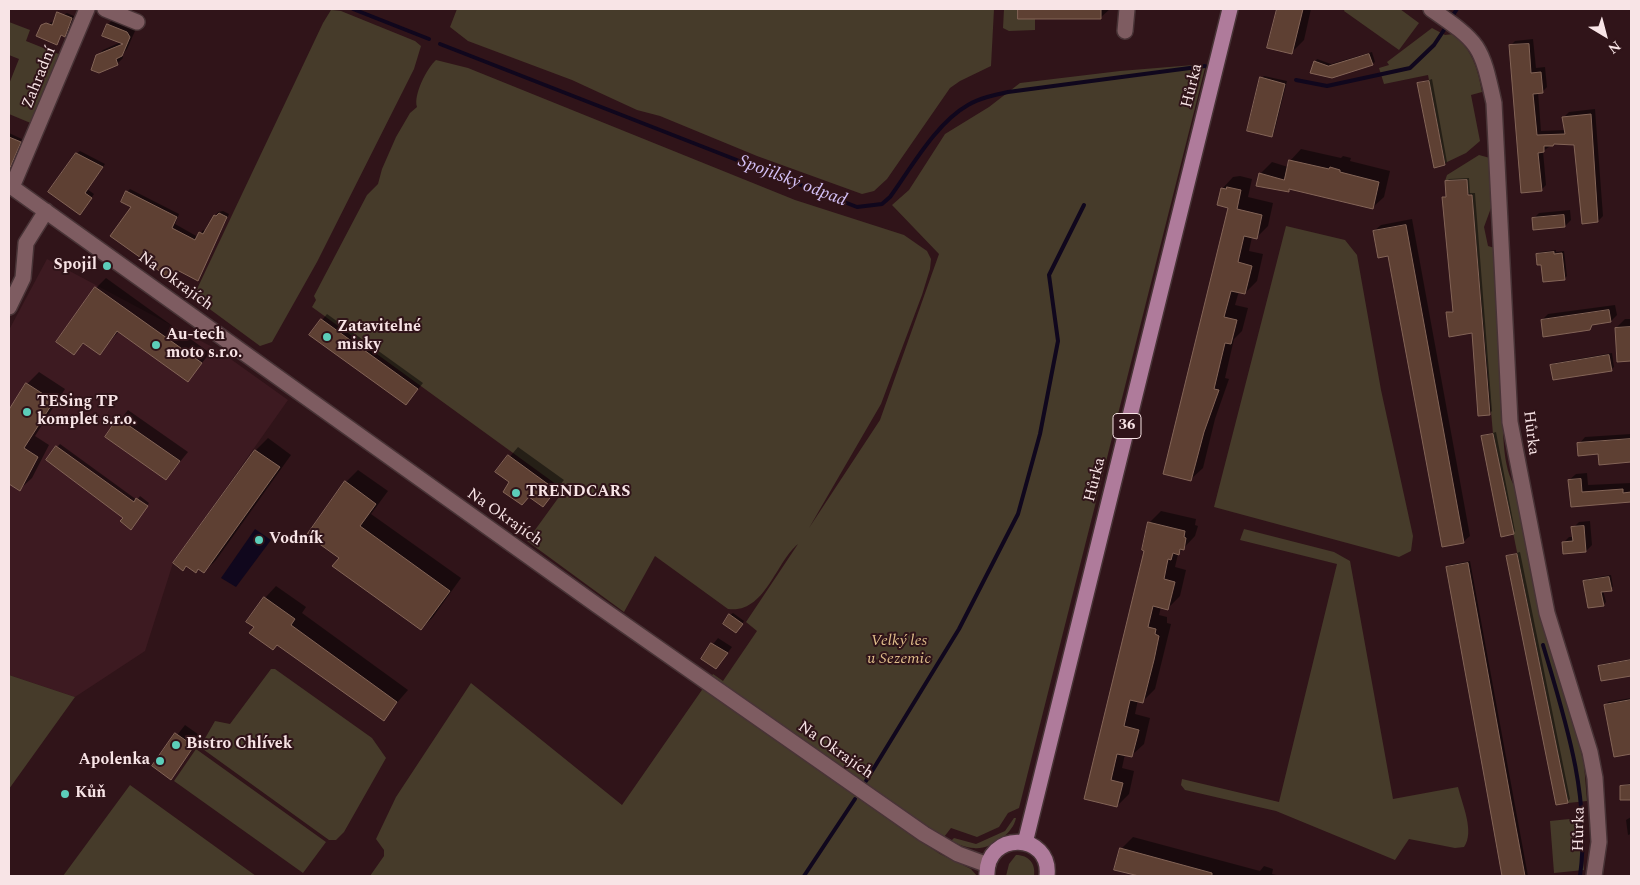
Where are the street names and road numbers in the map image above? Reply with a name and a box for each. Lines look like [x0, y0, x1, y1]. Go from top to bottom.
street label: Zahradní [19, 44, 61, 112]
street label: Hůrka [1178, 62, 1208, 110]
street label: Na Okrajích [134, 248, 216, 316]
street label: Hůrka [1518, 410, 1542, 456]
road number: 36 [1113, 414, 1141, 438]
street label: Hůrka [1081, 456, 1111, 504]
street label: Na Okrajích [463, 485, 545, 551]
street label: Na Okrajích [794, 718, 876, 784]
street label: Hůrka [1570, 806, 1590, 852]

